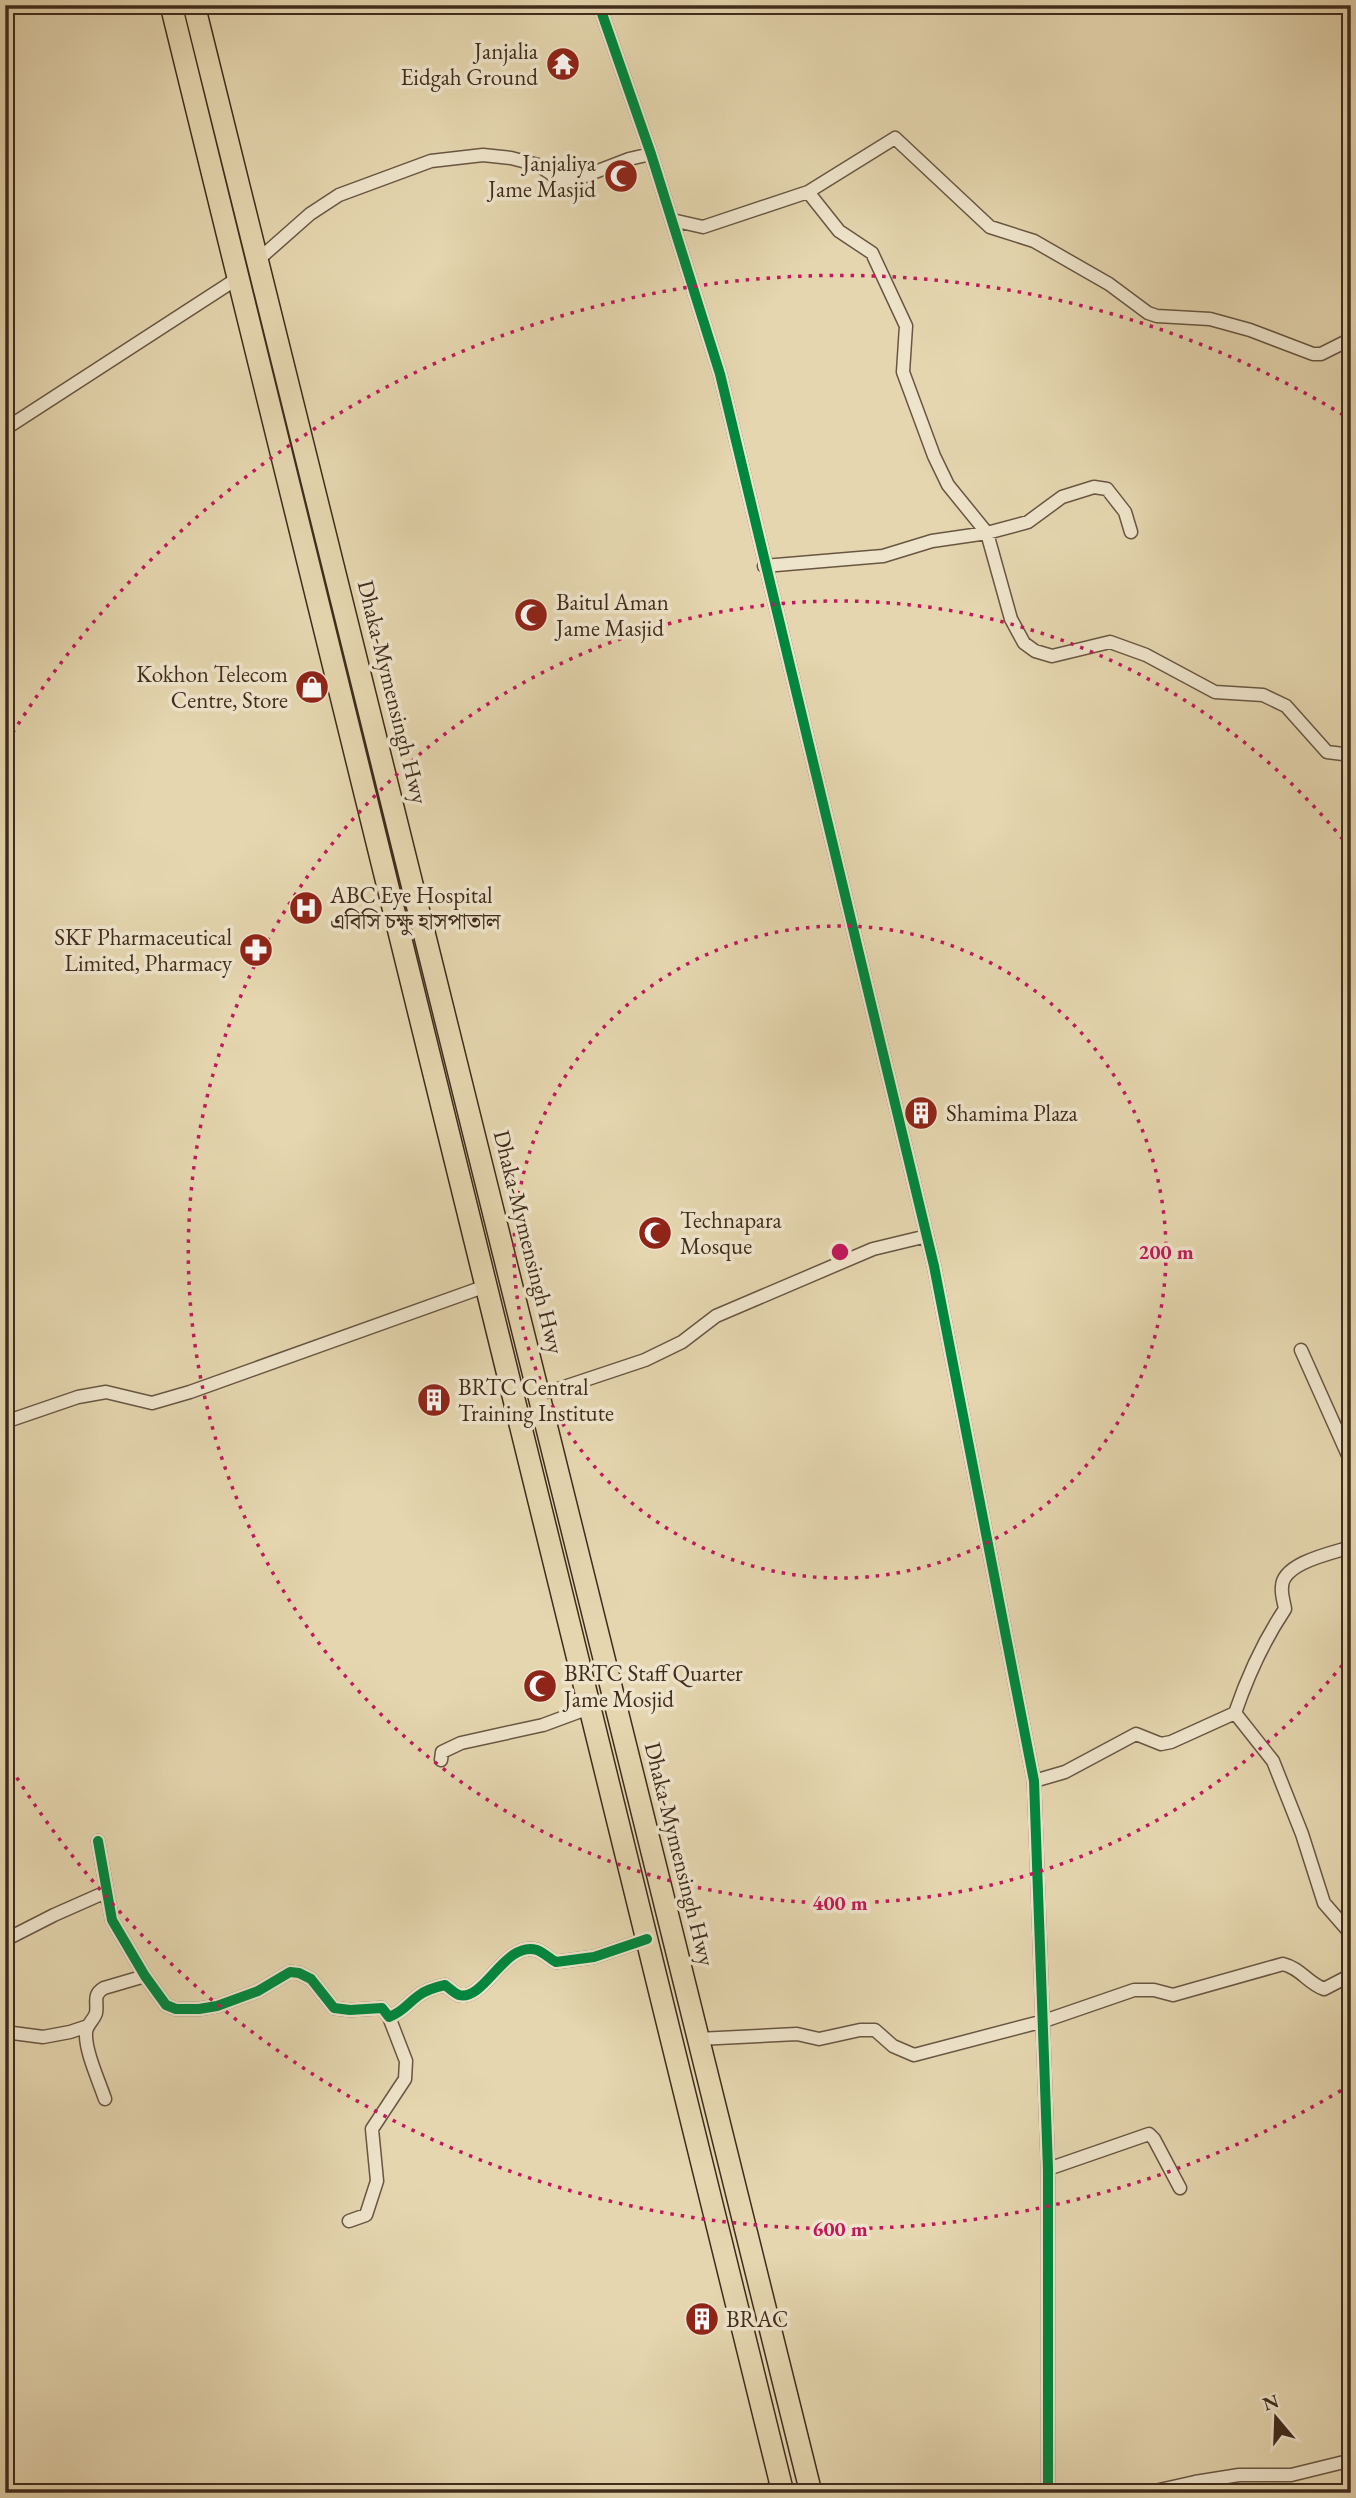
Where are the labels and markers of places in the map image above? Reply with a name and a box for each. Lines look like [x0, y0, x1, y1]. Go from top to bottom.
place label: Janjalia Eidgah Ground [400, 36, 539, 92]
temple icon: Janjalia Eidgah Ground [544, 45, 582, 83]
place label: Janjaliya Jame Masjid [486, 148, 597, 204]
mosque icon: Janjaliya Jame Masjid [602, 157, 640, 195]
place label: Baitul Aman Jame Masjid [554, 587, 669, 643]
mosque icon: Baitul Aman Jame Masjid [512, 596, 550, 634]
place label: Kokhon Telecom Centre, Store [136, 659, 288, 715]
shop icon: Kokhon Telecom Centre, Store [293, 668, 331, 706]
place label: ABC Eye Hospital এবিসি চক্ষু হাসপাতাল [329, 880, 501, 936]
hospital icon: ABC Eye Hospital এবিসি চক্ষু হাসপাতাল [287, 889, 325, 927]
place label: SKF Pharmaceutical Limited, Pharmacy [54, 922, 233, 978]
pharmacy icon: SKF Pharmaceutical Limited, Pharmacy [237, 931, 275, 969]
building icon: Shamima Plaza [902, 1094, 940, 1132]
place label: Shamima Plaza [946, 1098, 1079, 1128]
place label: Technapara Mosque [680, 1205, 783, 1261]
mosque icon: Technapara Mosque [636, 1214, 674, 1252]
centre of rings [828, 1240, 852, 1264]
place label: BRTC Central Training Institute [458, 1372, 614, 1428]
building icon: BRTC Central Training Institute [415, 1381, 453, 1419]
place label: BRTC Staff Quarter Jame Mosjid [562, 1658, 743, 1714]
mosque icon: BRTC Staff Quarter Jame Mosjid [521, 1667, 559, 1705]
building icon: BRAC [683, 2300, 721, 2338]
place label: BRAC [726, 2304, 788, 2334]

